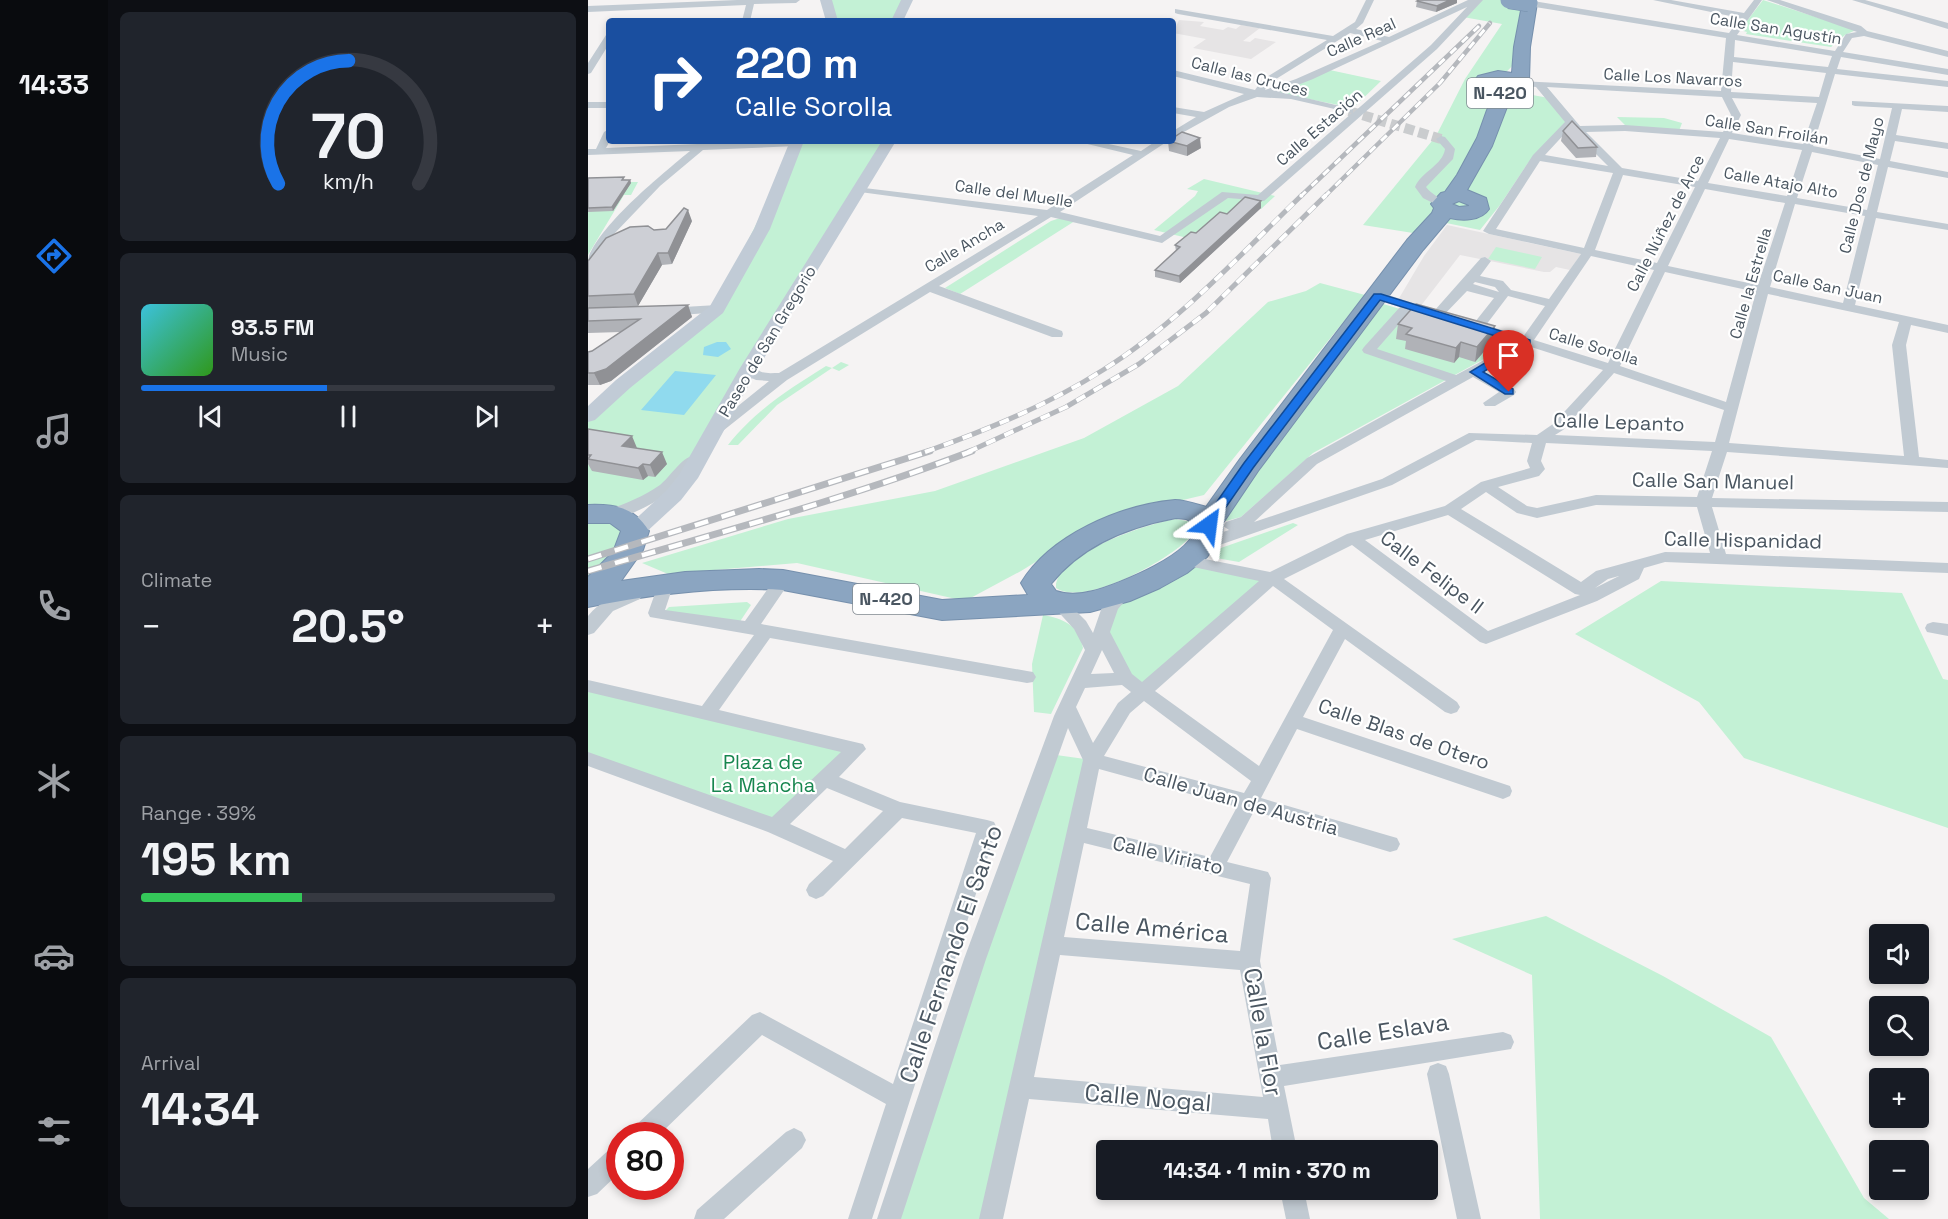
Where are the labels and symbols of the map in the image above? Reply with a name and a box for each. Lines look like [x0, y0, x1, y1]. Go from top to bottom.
street label: Calle San Agustín [1709, 8, 1843, 49]
street label: Calle Real [1323, 13, 1399, 62]
street label: Calle las Cruces [1189, 52, 1311, 101]
street label: Calle Los Navarros [1603, 63, 1743, 92]
road number: N-420 [1467, 78, 1533, 108]
street label: Calle Estación [1272, 84, 1367, 171]
street label: Calle San Froilán [1704, 109, 1830, 150]
street label: Calle Dos de Mayo [1834, 114, 1889, 256]
street label: Calle Núñez de Arce [1622, 151, 1709, 295]
street label: Calle Atajo Alto [1722, 162, 1840, 203]
street label: Calle del Muelle [953, 175, 1074, 212]
street label: Calle Ancha [921, 213, 1008, 277]
street label: Calle la Estrella [1725, 225, 1776, 341]
street label: Paseo de San Gregorio [714, 262, 821, 421]
street label: Calle San Juan [1771, 265, 1885, 308]
street label: Calle Sorolla [1546, 323, 1642, 370]
pin [1483, 330, 1534, 392]
street label: Calle Lepanto [1553, 407, 1685, 437]
street label: Calle San Manuel [1632, 467, 1794, 495]
position arrow [1177, 493, 1241, 557]
street label: Calle Felipe II [1375, 525, 1489, 619]
street label: Calle Hispanidad [1664, 526, 1822, 554]
road number: N-420 [853, 584, 919, 614]
street label: Calle Blas de Otero [1315, 692, 1493, 776]
park label: Plaza de La Mancha [711, 749, 815, 798]
street label: Calle Juan de Austria [1141, 761, 1341, 841]
street label: Calle Fernando El Santo [892, 821, 1009, 1087]
street label: Calle Viriato [1110, 830, 1226, 880]
street label: Calle América [1074, 905, 1230, 950]
street label: Calle la Flor [1237, 965, 1290, 1099]
street label: Calle Eslava [1315, 1006, 1451, 1057]
street label: Calle Nogal [1083, 1077, 1213, 1118]
speed limit sign: 80 [606, 1122, 684, 1200]

